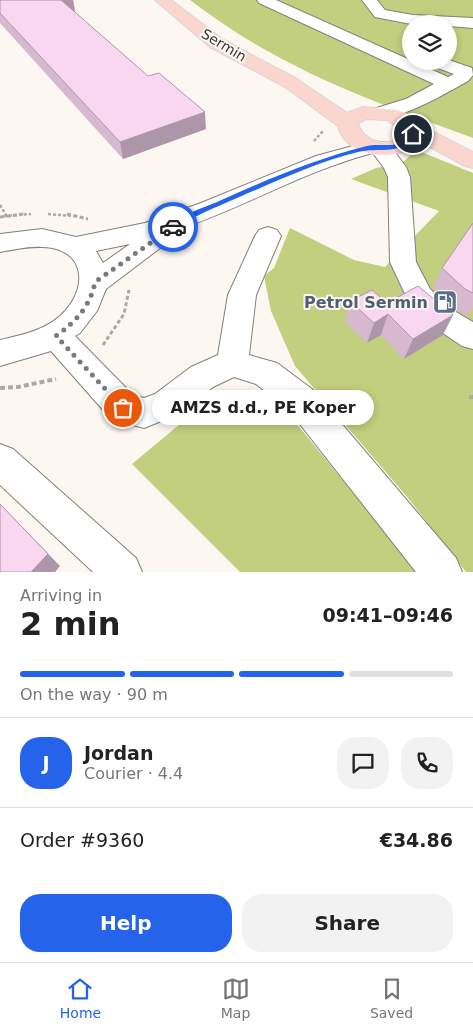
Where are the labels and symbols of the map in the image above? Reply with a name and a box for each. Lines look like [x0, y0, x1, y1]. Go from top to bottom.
street label: Sermin [199, 25, 249, 65]
pin [392, 113, 434, 155]
courier [148, 202, 198, 252]
fuel station icon: Petrol Sermin [432, 289, 458, 315]
place label: Petrol Sermin [304, 293, 428, 312]
pin [102, 387, 144, 429]
callout: AMZS d.d., PE Koper [153, 390, 376, 426]

